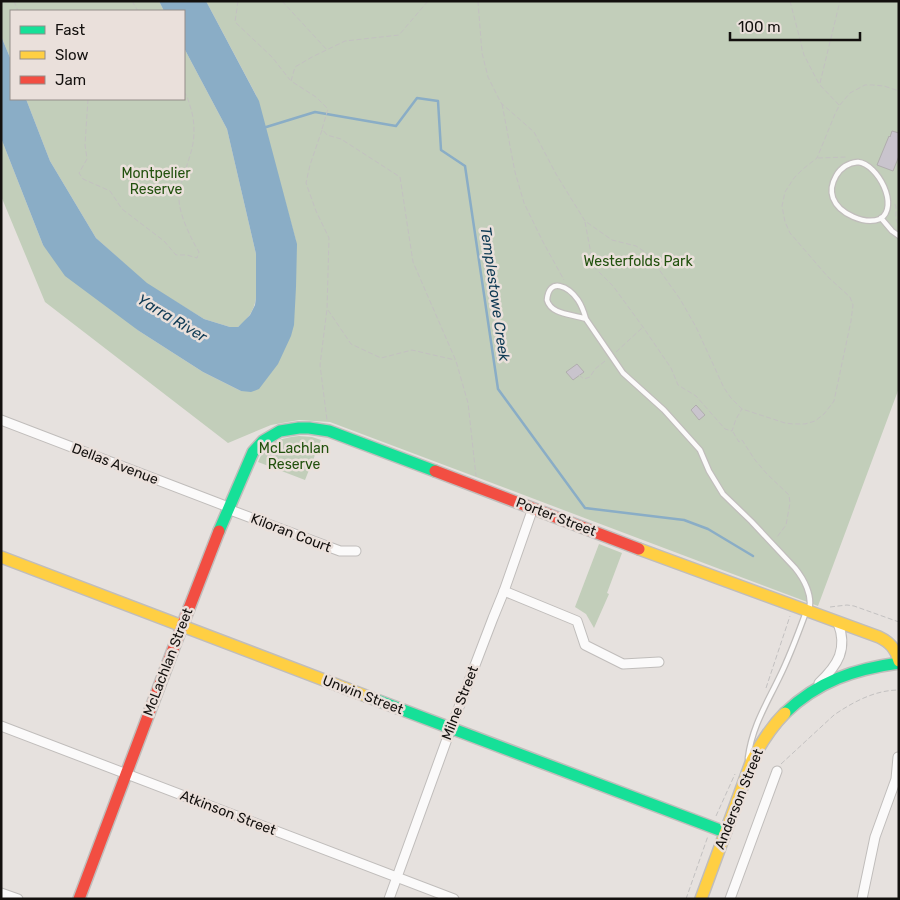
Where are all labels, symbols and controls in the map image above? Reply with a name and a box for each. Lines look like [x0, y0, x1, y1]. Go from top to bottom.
legend [10, 10, 185, 100]
scale bar [730, 10, 860, 42]
text: 100 m [738, 18, 780, 36]
text: Fast [55, 21, 85, 39]
text: Slow [55, 46, 88, 64]
text: Jam [55, 71, 86, 89]
park label: Montpelier Reserve [121, 165, 191, 198]
water label: Templestowe Creek [477, 226, 513, 363]
park label: Westerfolds Park [583, 253, 693, 270]
water label: Yarra River [134, 290, 211, 346]
street label: Dellas Avenue [69, 440, 161, 488]
park label: McLachlan Reserve [259, 440, 329, 473]
street label: Porter Street [514, 494, 599, 540]
street label: Kiloran Court [248, 510, 334, 556]
street label: McLachlan Street [140, 605, 197, 718]
street label: Milne Street [438, 663, 482, 743]
street label: Unwin Street [320, 672, 406, 718]
street label: Anderson Street [711, 746, 767, 852]
street label: Atkinson Street [178, 787, 279, 839]

